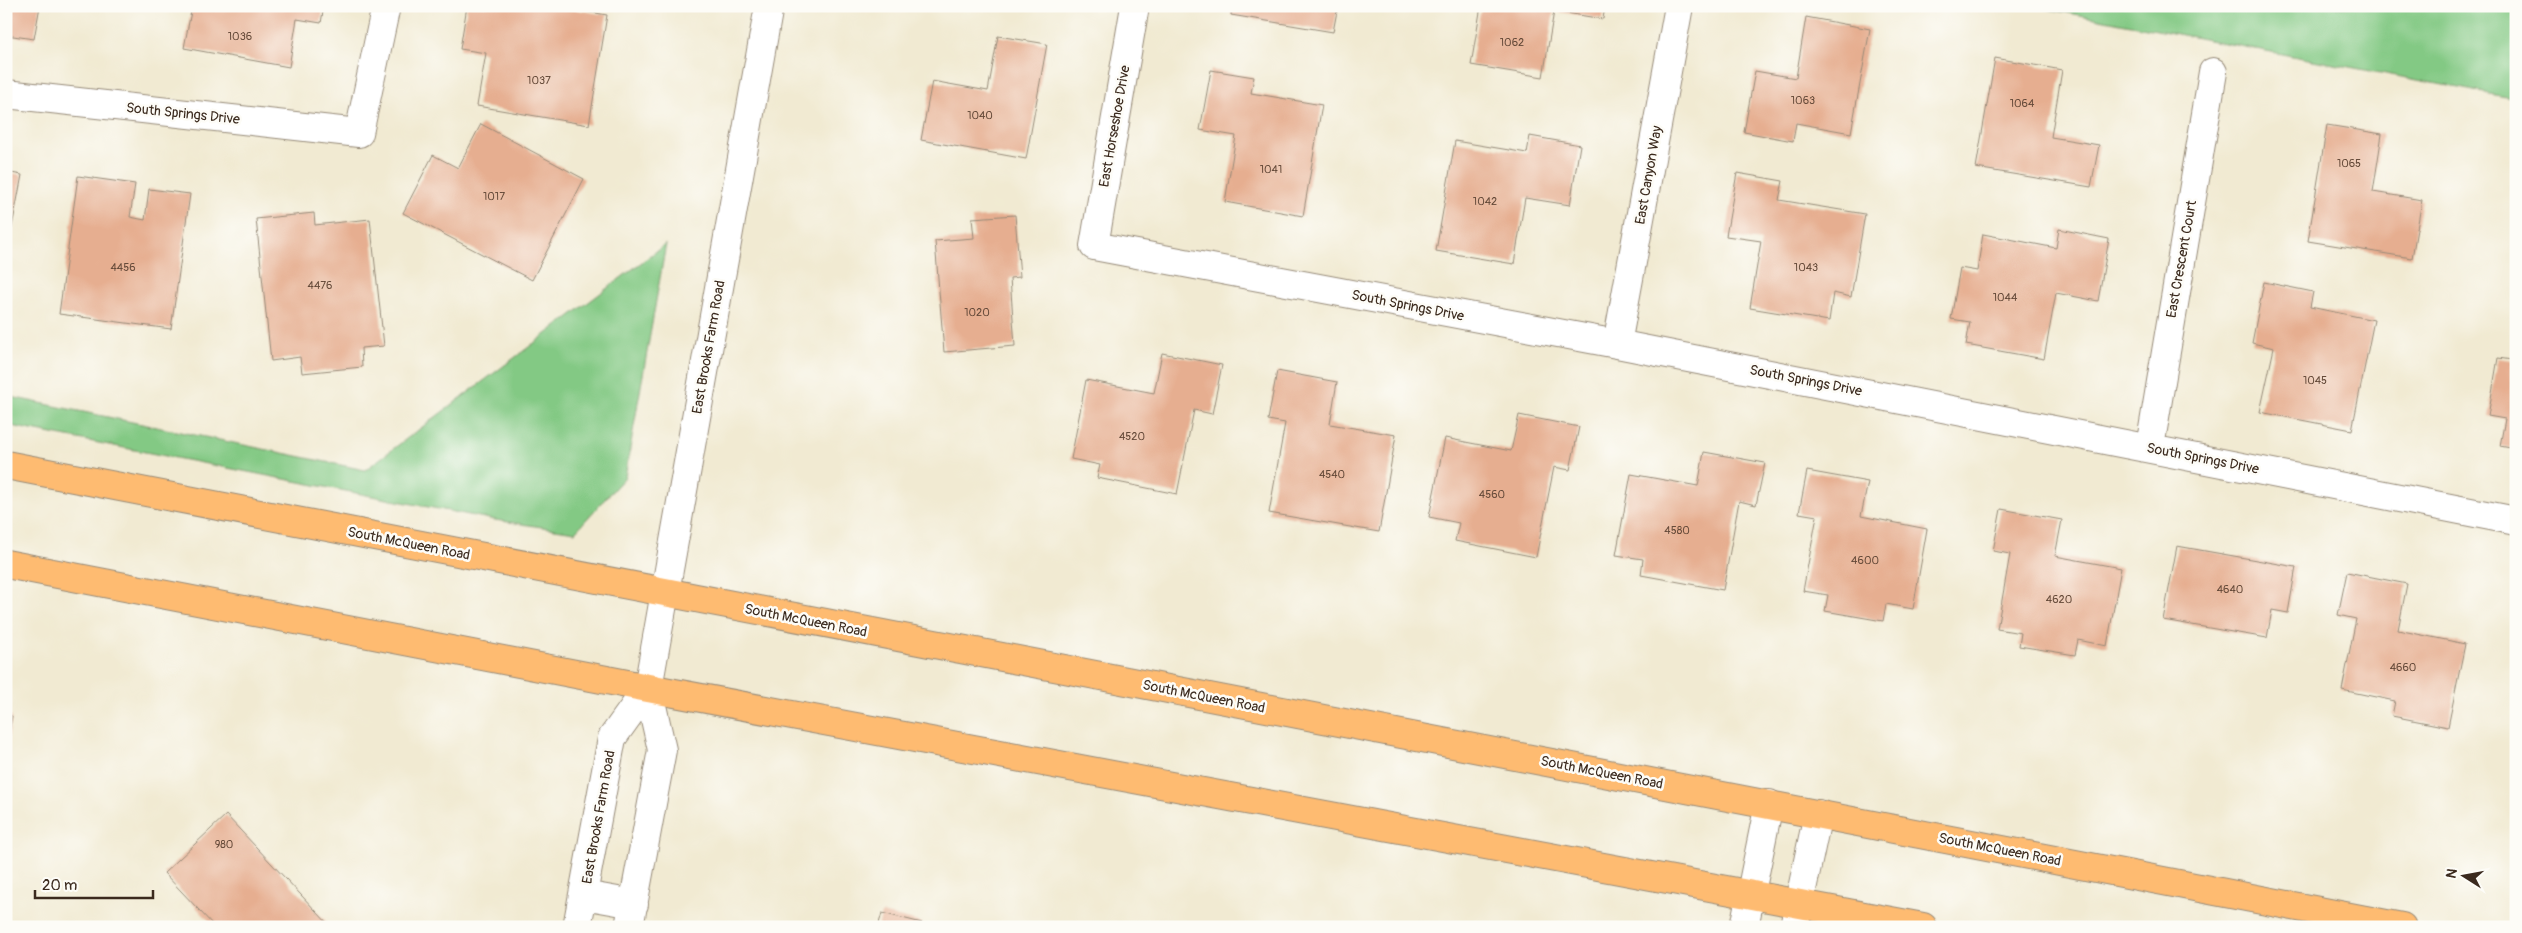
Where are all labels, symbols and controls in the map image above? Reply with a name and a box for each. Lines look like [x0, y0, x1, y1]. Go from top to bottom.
house number: 1036 [228, 30, 252, 43]
house number: 1062 [1500, 36, 1524, 49]
street label: East Horseshoe Drive [1095, 64, 1134, 188]
house number: 1037 [527, 74, 551, 87]
house number: 1063 [1791, 94, 1815, 107]
house number: 1064 [2010, 97, 2035, 110]
street label: South Springs Drive [125, 99, 241, 128]
house number: 1040 [967, 109, 993, 122]
street label: East Canyon Way [1631, 124, 1666, 226]
house number: 1065 [2337, 157, 2361, 170]
house number: 1041 [1260, 163, 1282, 176]
house number: 1017 [483, 190, 505, 203]
house number: 1042 [1473, 195, 1497, 208]
street label: East Crescent Court [2163, 199, 2200, 319]
house number: 4456 [110, 261, 136, 274]
house number: 1043 [1794, 261, 1818, 274]
house number: 4476 [308, 279, 332, 292]
street label: East Brooks Farm Road [688, 279, 729, 415]
street label: South Springs Drive [1350, 286, 1466, 325]
house number: 1044 [1993, 291, 2018, 304]
house number: 1020 [964, 306, 990, 319]
street label: South Springs Drive [1748, 361, 1864, 400]
house number: 1045 [2303, 374, 2327, 387]
house number: 4520 [1119, 430, 1145, 443]
street label: South Springs Drive [2145, 439, 2261, 478]
house number: 4540 [1319, 468, 1345, 481]
house number: 4560 [1479, 488, 1505, 501]
street label: South McQueen Road [346, 523, 472, 564]
house number: 4580 [1664, 524, 1690, 537]
house number: 4600 [1851, 554, 1879, 567]
house number: 4640 [2217, 583, 2243, 596]
house number: 4620 [2046, 593, 2072, 606]
street label: South McQueen Road [743, 600, 869, 641]
house number: 4660 [2390, 661, 2416, 674]
street label: South McQueen Road [1141, 676, 1267, 717]
street label: East Brooks Farm Road [578, 749, 619, 885]
street label: South McQueen Road [1539, 752, 1665, 793]
street label: South McQueen Road [1937, 829, 2063, 870]
house number: 980 [215, 838, 233, 851]
north arrow [2440, 850, 2490, 900]
text: N [2442, 867, 2461, 880]
scale bar [35, 868, 152, 900]
text: 20 m [42, 876, 77, 895]

